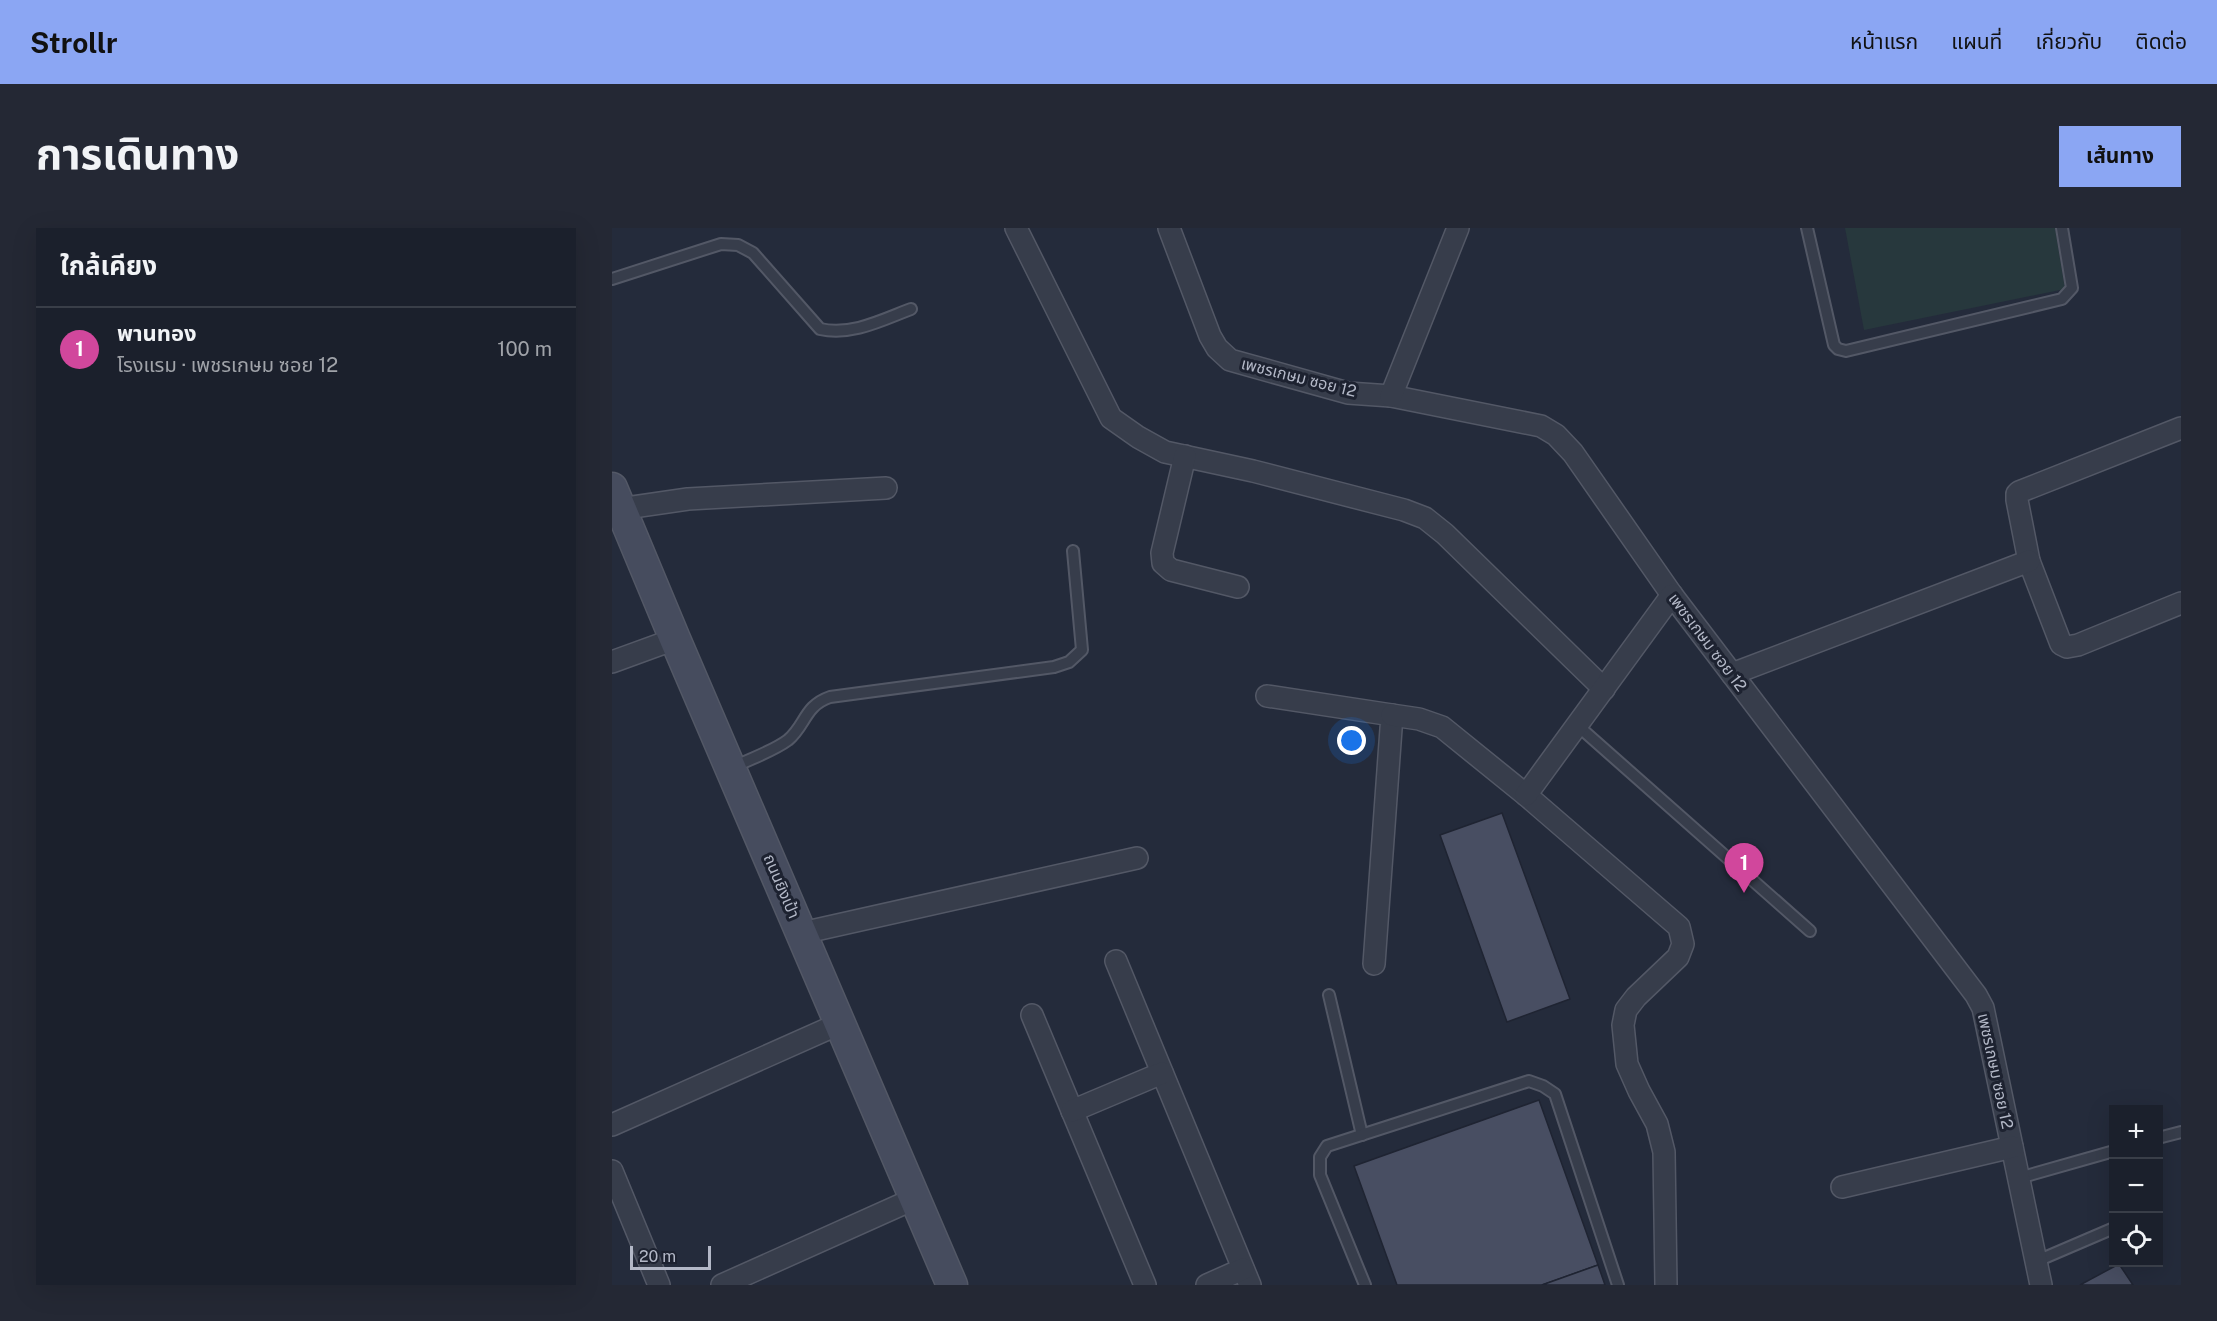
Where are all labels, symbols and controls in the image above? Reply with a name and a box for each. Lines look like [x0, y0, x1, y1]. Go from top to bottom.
text: Strollr [30, 26, 118, 59]
text: หน้าแรก [1850, 29, 1918, 54]
text: แผนที่ [1951, 29, 2002, 54]
text: เกี่ยวกับ [2035, 29, 2102, 54]
text: ติดต่อ [2135, 29, 2187, 54]
button: เส้นทาง [2059, 126, 2181, 187]
text: การเดินทาง [36, 129, 239, 178]
text: ใกล้เคียง [60, 250, 157, 281]
text: พานทอง [117, 320, 197, 346]
text: 1 [75, 337, 84, 361]
text: 100 m [497, 337, 552, 361]
text: โรงแรม · เพชรเกษม ซอย 12 [117, 353, 338, 377]
street label: เพชรเกษม ซอย 12 [1239, 354, 1358, 401]
street label: เพชรเกษม ซอย 12 [1665, 589, 1751, 695]
your location [1337, 726, 1366, 755]
pin: 1 [1724, 844, 1764, 893]
street label: ถนนยิงเป้า [759, 851, 804, 921]
street label: เพชรเกษม ซอย 12 [1974, 1011, 2017, 1131]
map controls [2109, 1105, 2163, 1267]
button: + [2109, 1105, 2163, 1159]
button: − [2109, 1159, 2163, 1213]
button: locate [2109, 1213, 2163, 1267]
scale bar [630, 1243, 711, 1270]
text: 20 m [639, 1247, 676, 1266]

